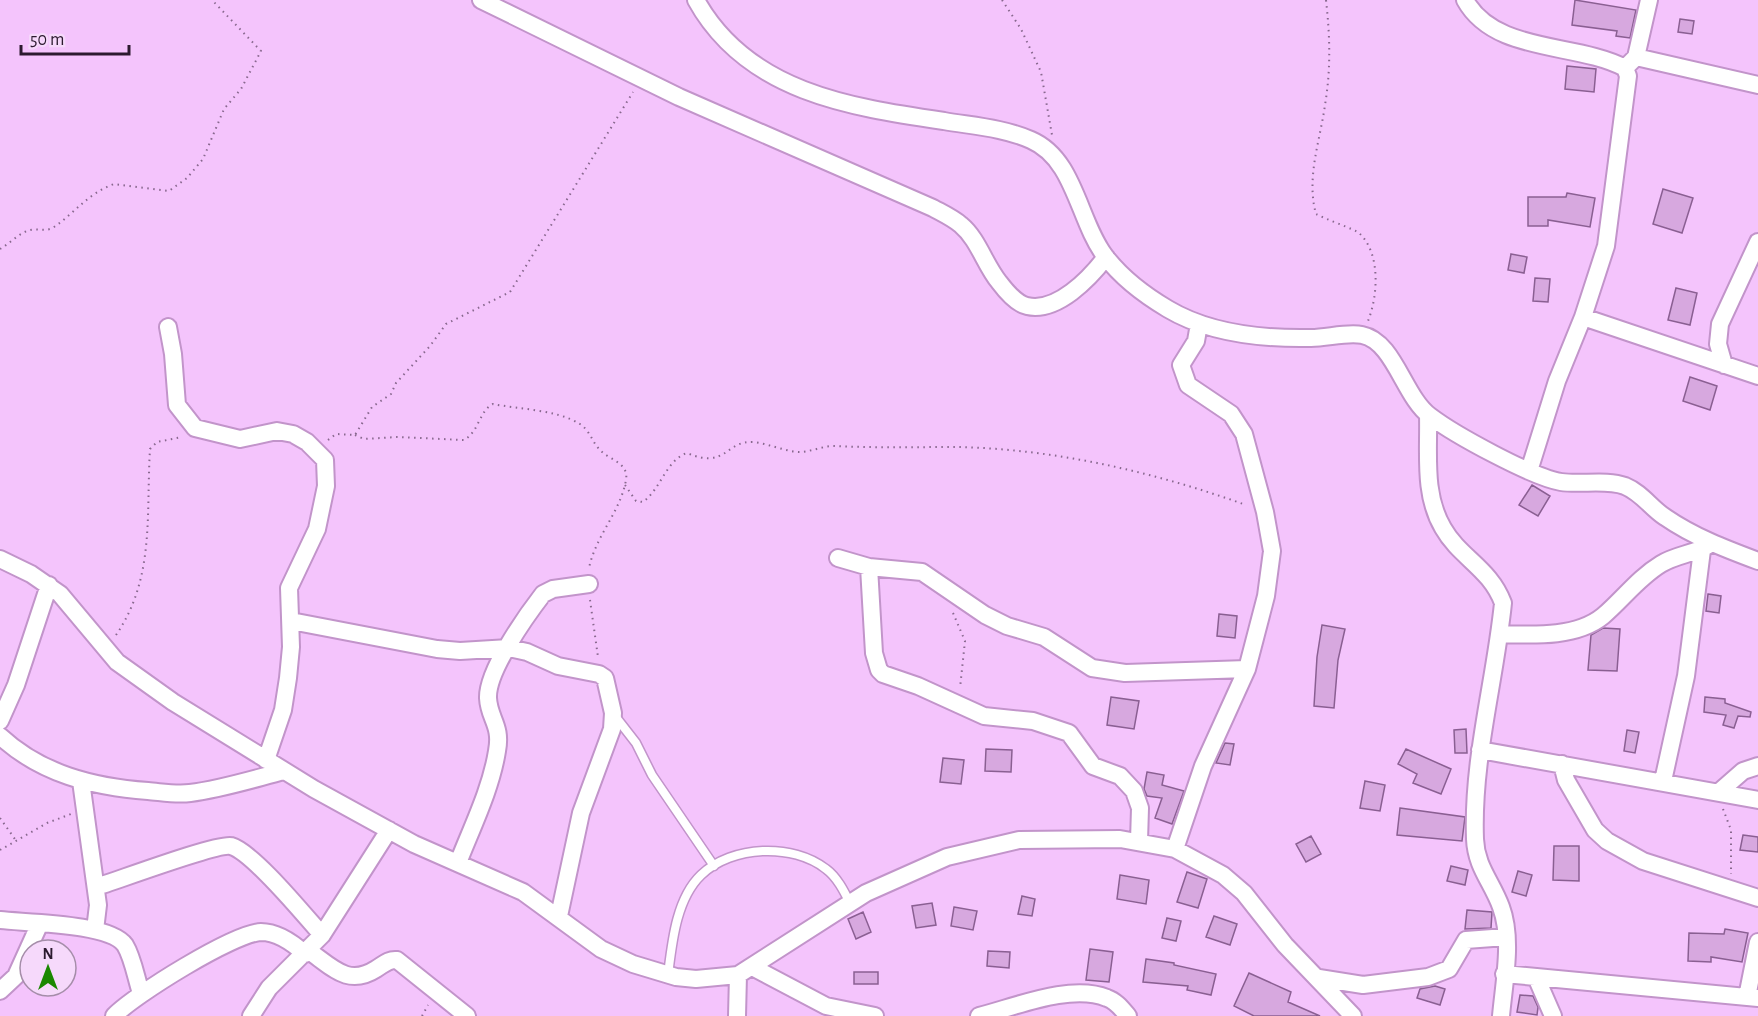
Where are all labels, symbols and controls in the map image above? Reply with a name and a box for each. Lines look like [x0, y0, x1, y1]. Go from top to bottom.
scale bar [21, 18, 129, 56]
text: 50 m [30, 31, 64, 49]
north arrow [18, 938, 78, 998]
text: N [42, 946, 54, 962]

